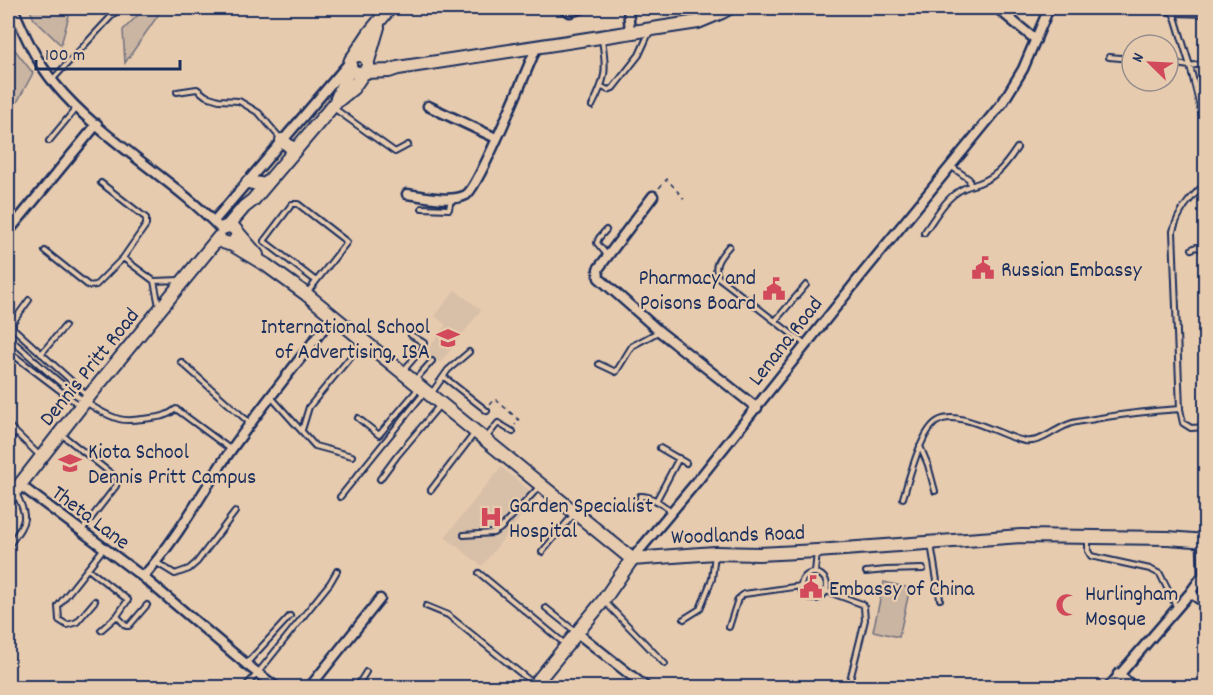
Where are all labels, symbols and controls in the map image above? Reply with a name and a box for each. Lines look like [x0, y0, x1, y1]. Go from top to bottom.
scale bar [36, 33, 180, 71]
north arrow [1120, 33, 1180, 93]
text: 100 m [45, 44, 85, 69]
text: N [1126, 50, 1151, 66]
public building icon: Russian Embassy [970, 255, 996, 281]
place label: Russian Embassy [1001, 256, 1143, 287]
place label: Pharmacy and Poisons Board [638, 264, 756, 320]
public building icon: Pharmacy and Poisons Board [761, 276, 787, 302]
street label: Lenana Road [742, 291, 832, 393]
street label: Dennis Pritt Road [33, 302, 148, 434]
place label: International School of Advertising, ISA [260, 313, 430, 369]
school or university icon: International School of Advertising, ISA [435, 325, 461, 351]
place label: Kiota School Dennis Pritt Campus [88, 438, 256, 494]
school or university icon: Kiota School Dennis Pritt Campus [57, 450, 83, 476]
street label: Theta Lane [44, 479, 136, 559]
place label: Garden Specialist Hospital [509, 492, 653, 548]
hospital icon: Garden Specialist Hospital [478, 504, 504, 530]
street label: Woodlands Road [671, 519, 806, 554]
public building icon: Embassy of China [798, 574, 824, 600]
place label: Embassy of China [829, 575, 975, 606]
place label: Hurlingham Mosque [1085, 580, 1178, 636]
mosque icon: Hurlingham Mosque [1054, 592, 1080, 618]

